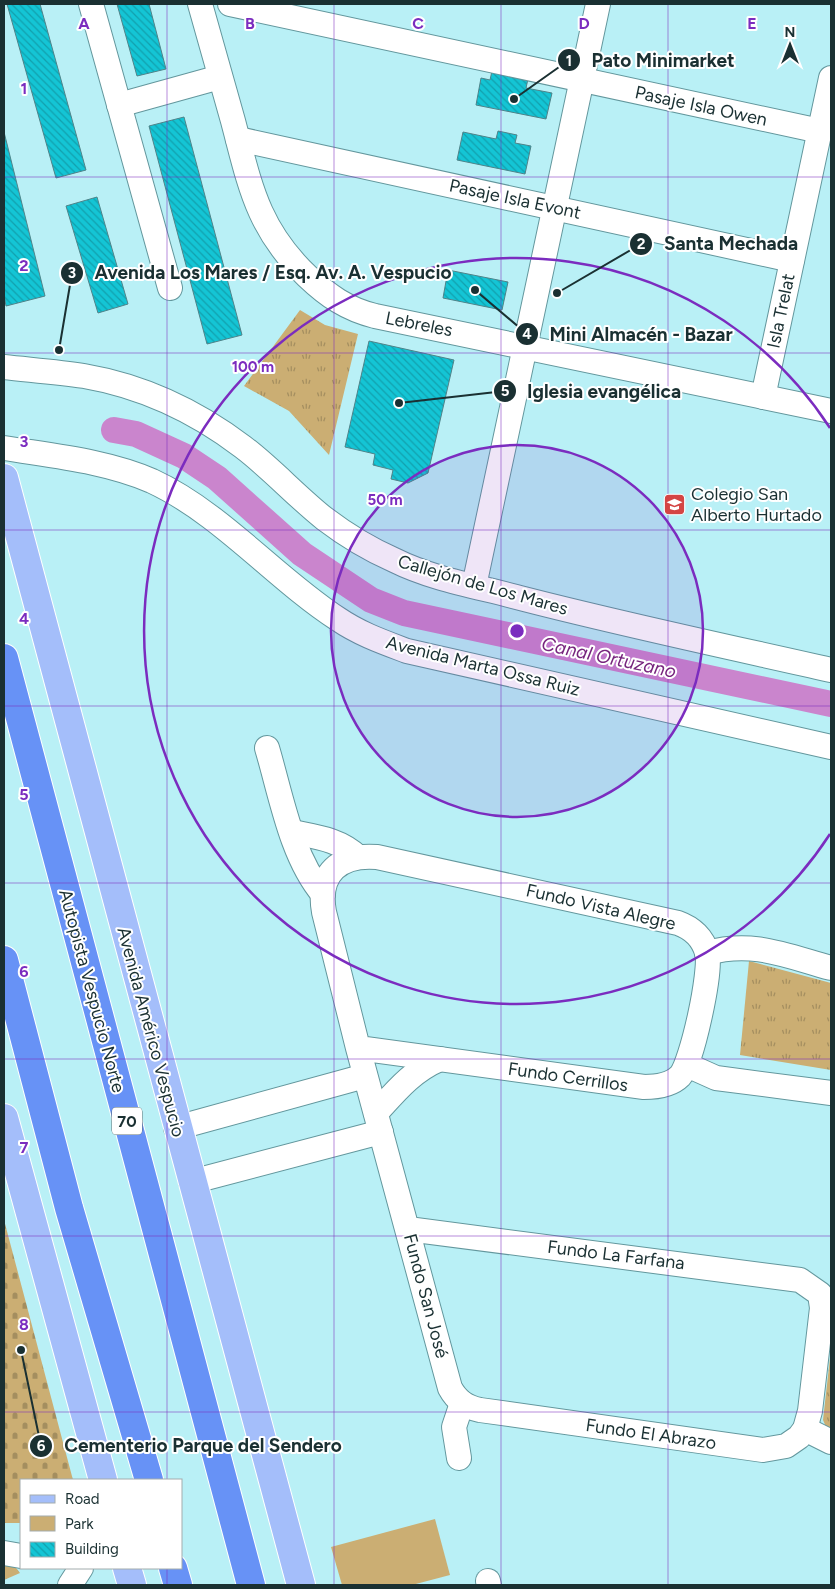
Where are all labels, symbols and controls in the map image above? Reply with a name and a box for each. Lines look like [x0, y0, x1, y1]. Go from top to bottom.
text: A [78, 14, 90, 33]
text: B [245, 14, 255, 33]
text: C [412, 14, 424, 33]
text: D [578, 14, 590, 33]
text: E [747, 14, 757, 33]
north arrow [765, 20, 815, 70]
text: N [785, 24, 795, 41]
callout: Pato Minimarket [557, 43, 745, 77]
text: Pato Minimarket [591, 49, 735, 72]
text: 1 [566, 52, 572, 70]
text: 1 [21, 79, 27, 98]
street label: Pasaje Isla Owen [633, 81, 769, 131]
street label: Pasaje Isla Evont [447, 174, 583, 224]
callout: Santa Mechada [629, 227, 808, 261]
text: Santa Mechada [664, 232, 798, 255]
text: 2 [637, 235, 646, 253]
text: 2 [19, 256, 29, 275]
callout: Avenida Los Mares / Esq. Av. A. Vespucio [60, 256, 462, 290]
text: Avenida Los Mares / Esq. Av. A. Vespucio [95, 261, 451, 284]
text: 3 [68, 264, 76, 282]
street label: Isla Trelat [762, 271, 800, 350]
street label: Lebreles [384, 307, 454, 341]
callout: Mini Almacén - Bazar [515, 317, 743, 351]
text: Mini Almacén - Bazar [549, 323, 733, 346]
text: 4 [522, 325, 532, 343]
text: 100 m [232, 358, 274, 376]
callout: Iglesia evangélica [492, 374, 691, 408]
text: Iglesia evangélica [527, 380, 681, 403]
text: 5 [501, 382, 510, 400]
text: 3 [20, 432, 29, 451]
place label: Colegio San Alberto Hurtado [691, 483, 822, 526]
text: 50 m [367, 491, 403, 509]
school or university icon: Colegio San Alberto Hurtado [663, 492, 687, 516]
street label: Callejón de Los Mares [395, 550, 571, 620]
text: 4 [19, 609, 29, 628]
centre of rings [508, 622, 526, 640]
street label: Avenida Marta Ossa Ruiz [384, 631, 582, 701]
water label: Canal Ortuzano [540, 632, 678, 683]
text: 5 [19, 785, 29, 804]
street label: Fundo Vista Alegre [524, 879, 678, 935]
street label: Autopista Vespucio Norte [54, 887, 130, 1095]
street label: Avenida Américo Vespucio [112, 925, 190, 1139]
text: 6 [19, 962, 29, 981]
street label: Fundo Cerrillos [507, 1058, 629, 1096]
road number: 70 [112, 1108, 142, 1134]
text: 7 [20, 1138, 29, 1157]
street label: Fundo San José [399, 1231, 453, 1361]
street label: Fundo La Farfana [546, 1236, 686, 1274]
text: 8 [19, 1315, 29, 1334]
street label: Fundo El Abrazo [584, 1414, 718, 1454]
callout: Cementerio Parque del Sendero [29, 1429, 351, 1463]
text: Cementerio Parque del Sendero [64, 1434, 342, 1457]
text: 6 [37, 1437, 46, 1455]
legend [20, 1479, 182, 1569]
text: Road [65, 1490, 100, 1508]
text: Park [65, 1515, 94, 1533]
text: Building [65, 1540, 119, 1558]

